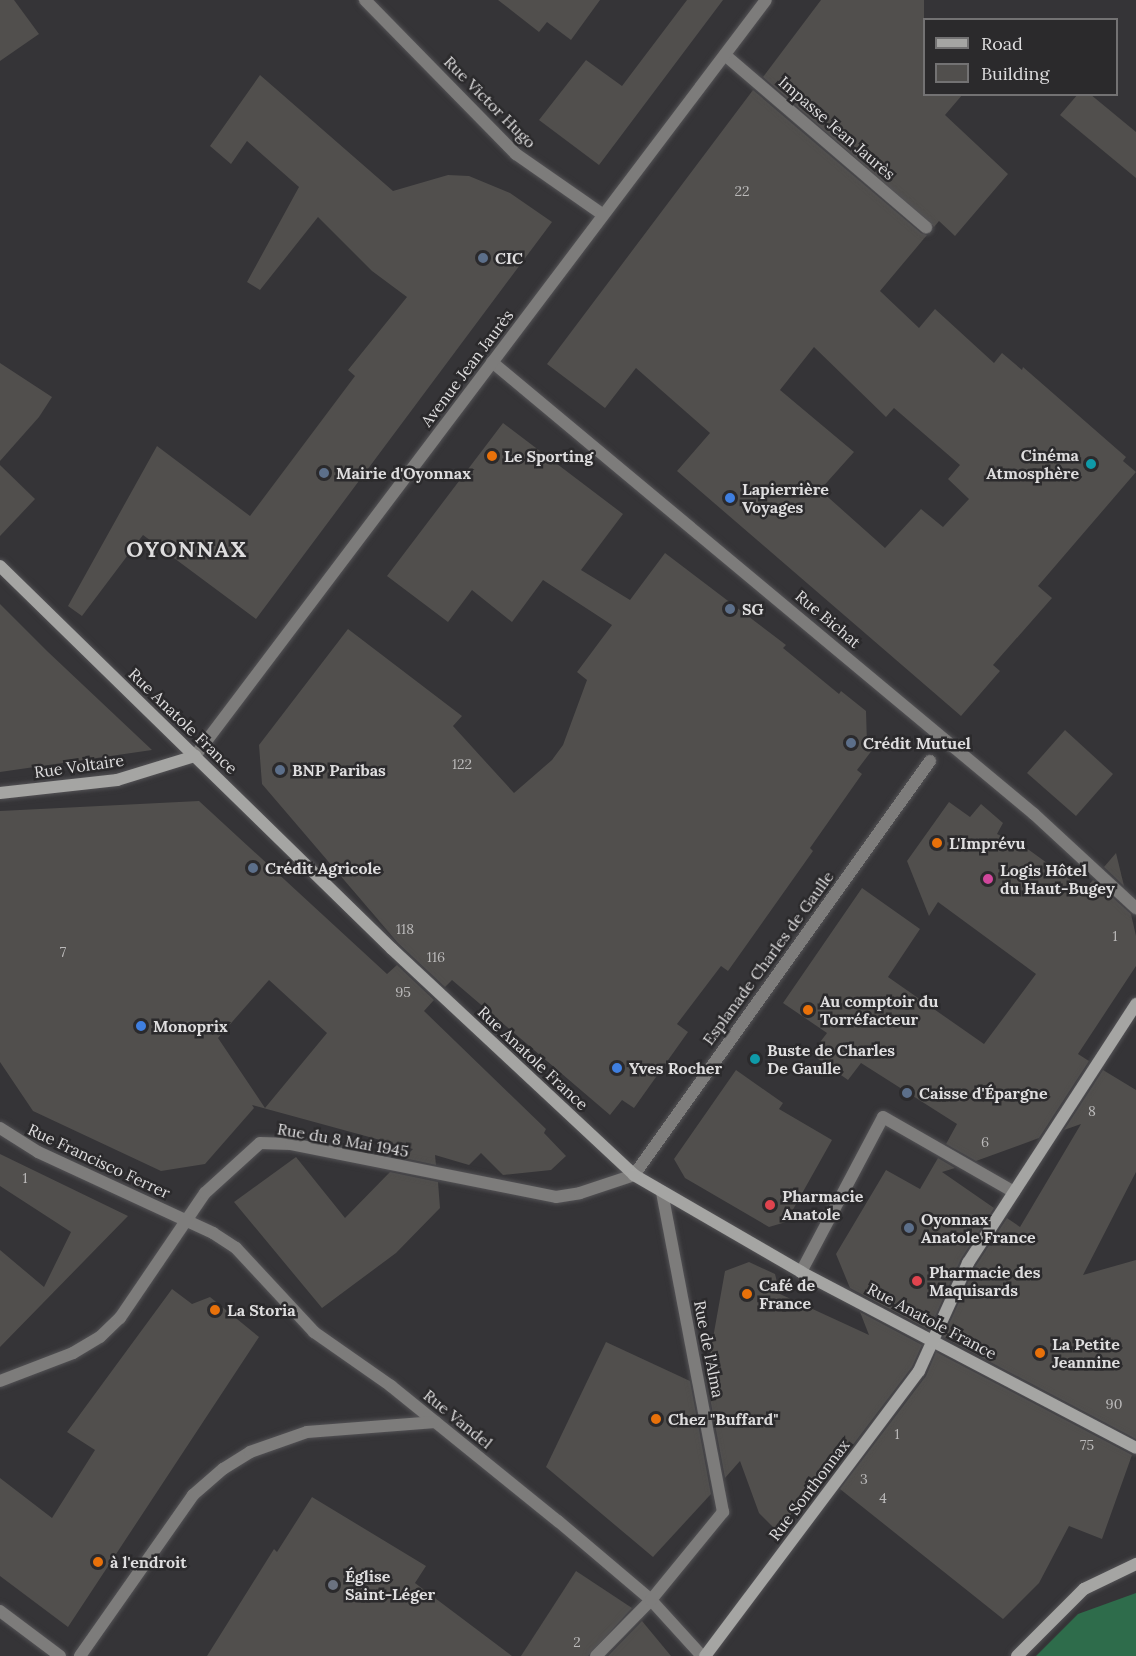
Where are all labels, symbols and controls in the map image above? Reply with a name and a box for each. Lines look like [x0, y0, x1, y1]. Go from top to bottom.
legend [923, 18, 1118, 96]
text: Road [981, 32, 1023, 55]
street label: Rue Victor Hugo [440, 52, 540, 152]
text: Building [981, 62, 1049, 85]
street label: Impasse Jean Jaurès [775, 72, 899, 184]
house number: 22 [734, 183, 750, 199]
place label: CIC [495, 248, 523, 268]
marker: CIC [476, 251, 490, 265]
street label: Avenue Jean Jaurès [417, 306, 517, 430]
place label: Cinéma Atmosphère [986, 445, 1079, 483]
place label: Le Sporting [504, 446, 593, 466]
marker: Le Sporting [485, 449, 499, 463]
marker: Cinéma Atmosphère [1084, 457, 1098, 471]
place label: Mairie d'Oyonnax [336, 463, 471, 483]
marker: Mairie d'Oyonnax [317, 466, 331, 480]
place label: Lapierrière Voyages [742, 479, 829, 517]
marker: Lapierrière Voyages [723, 491, 737, 505]
district label: OYONNAX [126, 537, 248, 563]
street label: Rue Bichat [791, 586, 865, 652]
place label: SG [742, 599, 764, 619]
marker: SG [723, 602, 737, 616]
street label: Rue Anatole France [125, 664, 241, 778]
place label: Crédit Mutuel [863, 733, 971, 753]
marker: Crédit Mutuel [844, 736, 858, 750]
street label: Rue Voltaire [33, 750, 125, 782]
house number: 122 [452, 756, 472, 772]
place label: BNP Paribas [292, 760, 386, 780]
marker: BNP Paribas [273, 763, 287, 777]
place label: L'Imprévu [949, 833, 1025, 853]
marker: L'Imprévu [930, 836, 944, 850]
place label: Crédit Agricole [265, 858, 381, 878]
place label: Logis Hôtel du Haut-Bugey [1000, 860, 1115, 898]
marker: Crédit Agricole [246, 861, 260, 875]
street label: Esplanade Charles de Gaulle [698, 867, 838, 1049]
marker: Logis Hôtel du Haut-Bugey [981, 872, 995, 886]
house number: 118 [396, 921, 414, 937]
house number: 1 [1112, 928, 1118, 944]
house number: 7 [60, 944, 66, 960]
house number: 116 [427, 949, 445, 965]
house number: 95 [395, 984, 411, 1000]
place label: Au comptoir du Torréfacteur [820, 991, 938, 1029]
street label: Rue Anatole France [474, 1002, 592, 1114]
marker: Au comptoir du Torréfacteur [801, 1003, 815, 1017]
place label: Monoprix [153, 1016, 228, 1036]
marker: Monoprix [134, 1019, 148, 1033]
place label: Buste de Charles De Gaulle [767, 1040, 895, 1078]
marker: Buste de Charles De Gaulle [748, 1052, 762, 1066]
place label: Yves Rocher [629, 1058, 722, 1078]
marker: Yves Rocher [610, 1061, 624, 1075]
place label: Caisse d'Épargne [919, 1083, 1048, 1103]
marker: Caisse d'Épargne [900, 1086, 914, 1100]
house number: 8 [1088, 1103, 1096, 1119]
street label: Rue du 8 Mai 1945 [276, 1119, 410, 1161]
street label: Rue Francisco Ferrer [25, 1120, 173, 1202]
house number: 6 [981, 1134, 989, 1150]
house number: 1 [22, 1170, 28, 1186]
place label: Pharmacie Anatole [782, 1186, 863, 1224]
marker: Pharmacie Anatole [763, 1198, 777, 1212]
place label: Oyonnax Anatole France [921, 1209, 1036, 1247]
marker: Oyonnax Anatole France [902, 1221, 916, 1235]
place label: Pharmacie des Maquisards [929, 1262, 1040, 1300]
marker: Pharmacie des Maquisards [910, 1274, 924, 1288]
place label: Café de France [759, 1275, 815, 1313]
street label: Rue Anatole France [864, 1279, 1000, 1363]
marker: Café de France [740, 1287, 754, 1301]
street label: Rue de l'Alma [690, 1299, 728, 1399]
place label: La Storia [227, 1300, 296, 1320]
marker: La Storia [208, 1303, 222, 1317]
place label: La Petite Jeannine [1052, 1334, 1120, 1372]
marker: La Petite Jeannine [1033, 1346, 1047, 1360]
street label: Rue Vandel [420, 1385, 496, 1453]
house number: 90 [1106, 1396, 1122, 1412]
place label: Chez "Buffard" [668, 1409, 778, 1429]
marker: Chez "Buffard" [649, 1412, 663, 1426]
house number: 1 [894, 1426, 900, 1442]
street label: Rue Sonthonnax [765, 1436, 853, 1544]
house number: 75 [1080, 1437, 1094, 1453]
house number: 3 [860, 1471, 868, 1487]
house number: 4 [879, 1490, 887, 1506]
place label: à l'endroit [110, 1552, 187, 1572]
marker: à l'endroit [91, 1555, 105, 1569]
place label: Église Saint-Léger [345, 1566, 435, 1604]
marker: Église Saint-Léger [326, 1578, 340, 1592]
house number: 2 [573, 1634, 581, 1650]

